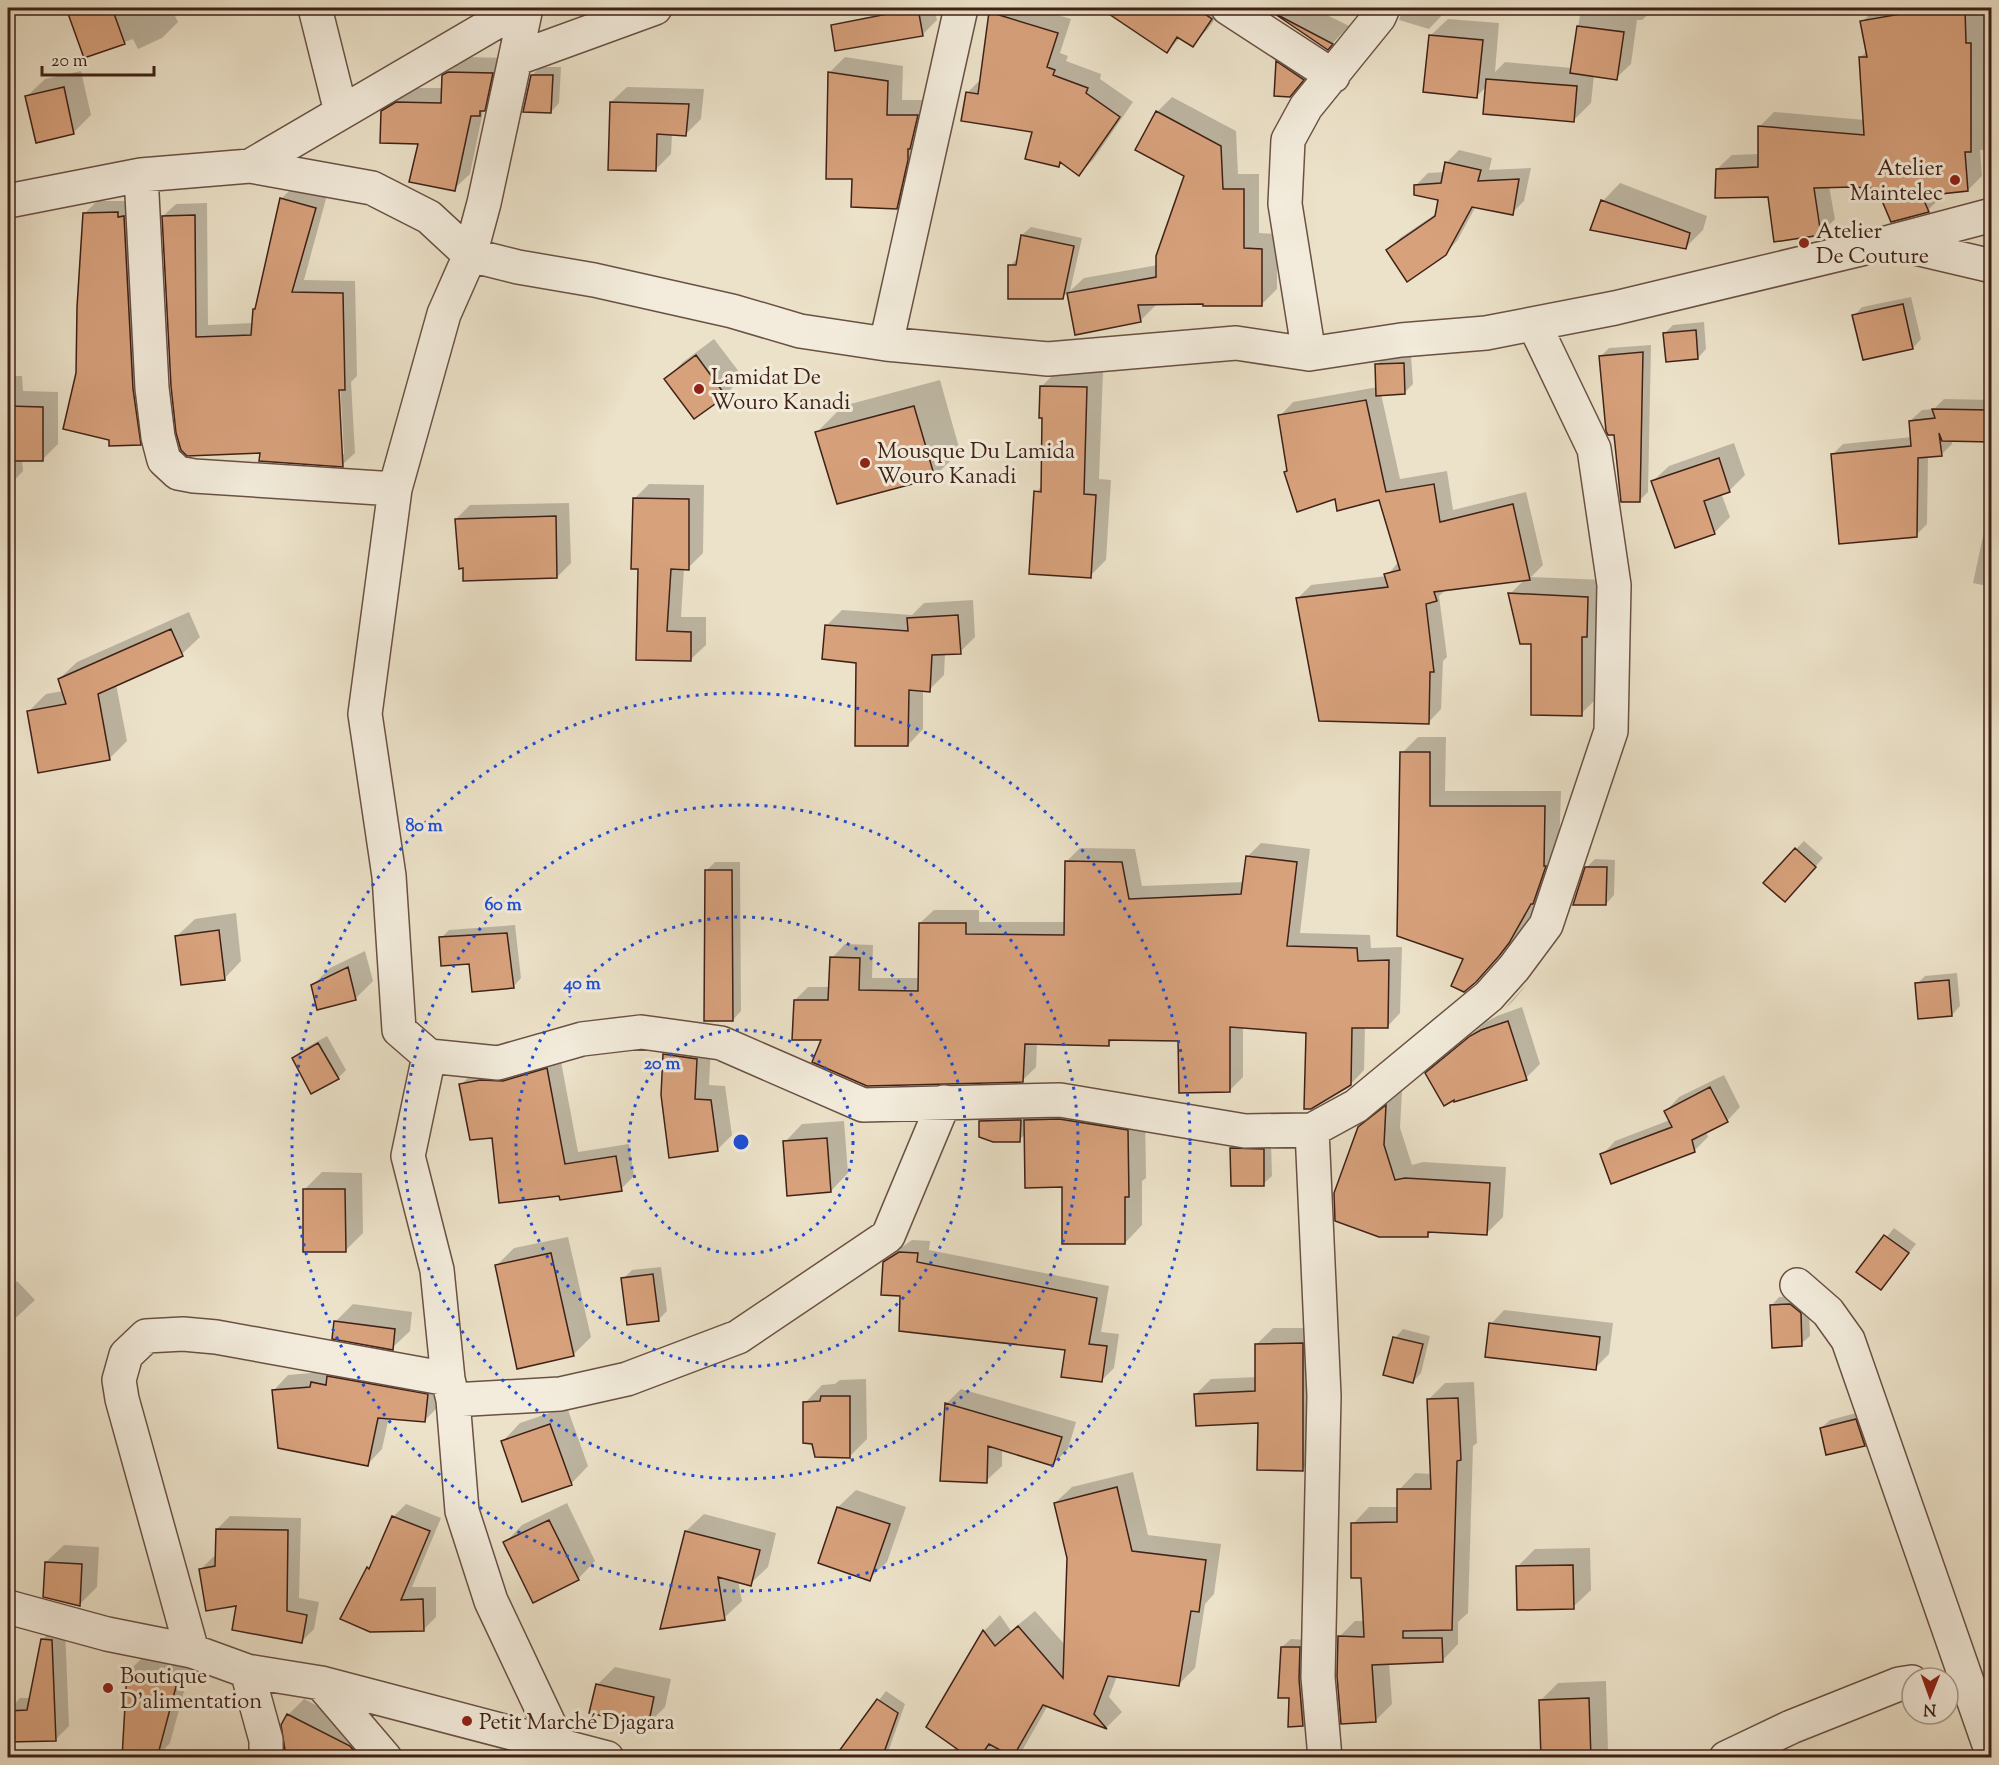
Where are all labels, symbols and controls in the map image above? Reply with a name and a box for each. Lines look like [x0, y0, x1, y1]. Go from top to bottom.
scale bar [42, 39, 154, 77]
text: 20 m [51, 49, 88, 75]
place label: Atelier Maintelec [1850, 154, 1943, 211]
marker: Atelier Maintelec [1948, 173, 1962, 187]
place label: Atelier De Couture [1816, 217, 1929, 274]
marker: Atelier De Couture [1797, 236, 1811, 250]
place label: Lamidat De Wouro Kanadi [711, 363, 851, 420]
marker: Lamidat De Wouro Kanadi [692, 382, 706, 396]
place label: Mousque Du Lamida Wouro Kanadi [877, 437, 1075, 494]
marker: Mousque Du Lamida Wouro Kanadi [858, 456, 872, 470]
text: 80 m [405, 814, 443, 840]
text: 60 m [484, 893, 522, 919]
text: 40 m [562, 972, 601, 998]
text: 20 m [644, 1052, 680, 1078]
centre of rings [731, 1132, 751, 1152]
place label: Boutique D'alimentation [120, 1662, 262, 1719]
north arrow [1900, 1666, 1960, 1726]
marker: Boutique D'alimentation [101, 1681, 115, 1695]
text: N [1923, 1697, 1936, 1720]
place label: Petit Marché Djagara [479, 1708, 675, 1740]
marker: Petit Marché Djagara [460, 1714, 474, 1728]

